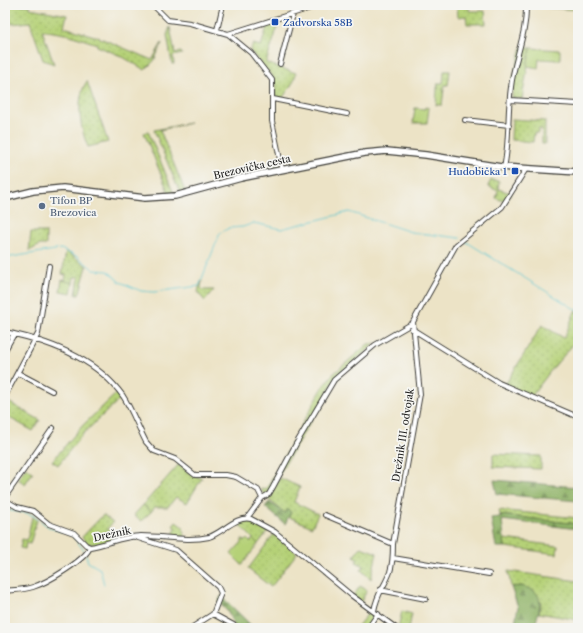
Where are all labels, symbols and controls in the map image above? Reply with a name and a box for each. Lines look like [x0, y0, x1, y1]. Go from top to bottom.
place label: Zadvorska 58B [283, 16, 353, 29]
marker: Zadvorska 58B [270, 17, 280, 27]
street label: Brezovička cesta [212, 152, 293, 182]
place label: Hudobička 1 [448, 165, 508, 178]
marker: Hudobička 1 [510, 166, 520, 176]
place label: Tifon BP Brezovica [50, 194, 97, 219]
marker: Tifon BP Brezovica [37, 201, 47, 211]
street label: Drežnik III. odvojak [389, 386, 417, 483]
street label: Drežnik [92, 523, 133, 544]

